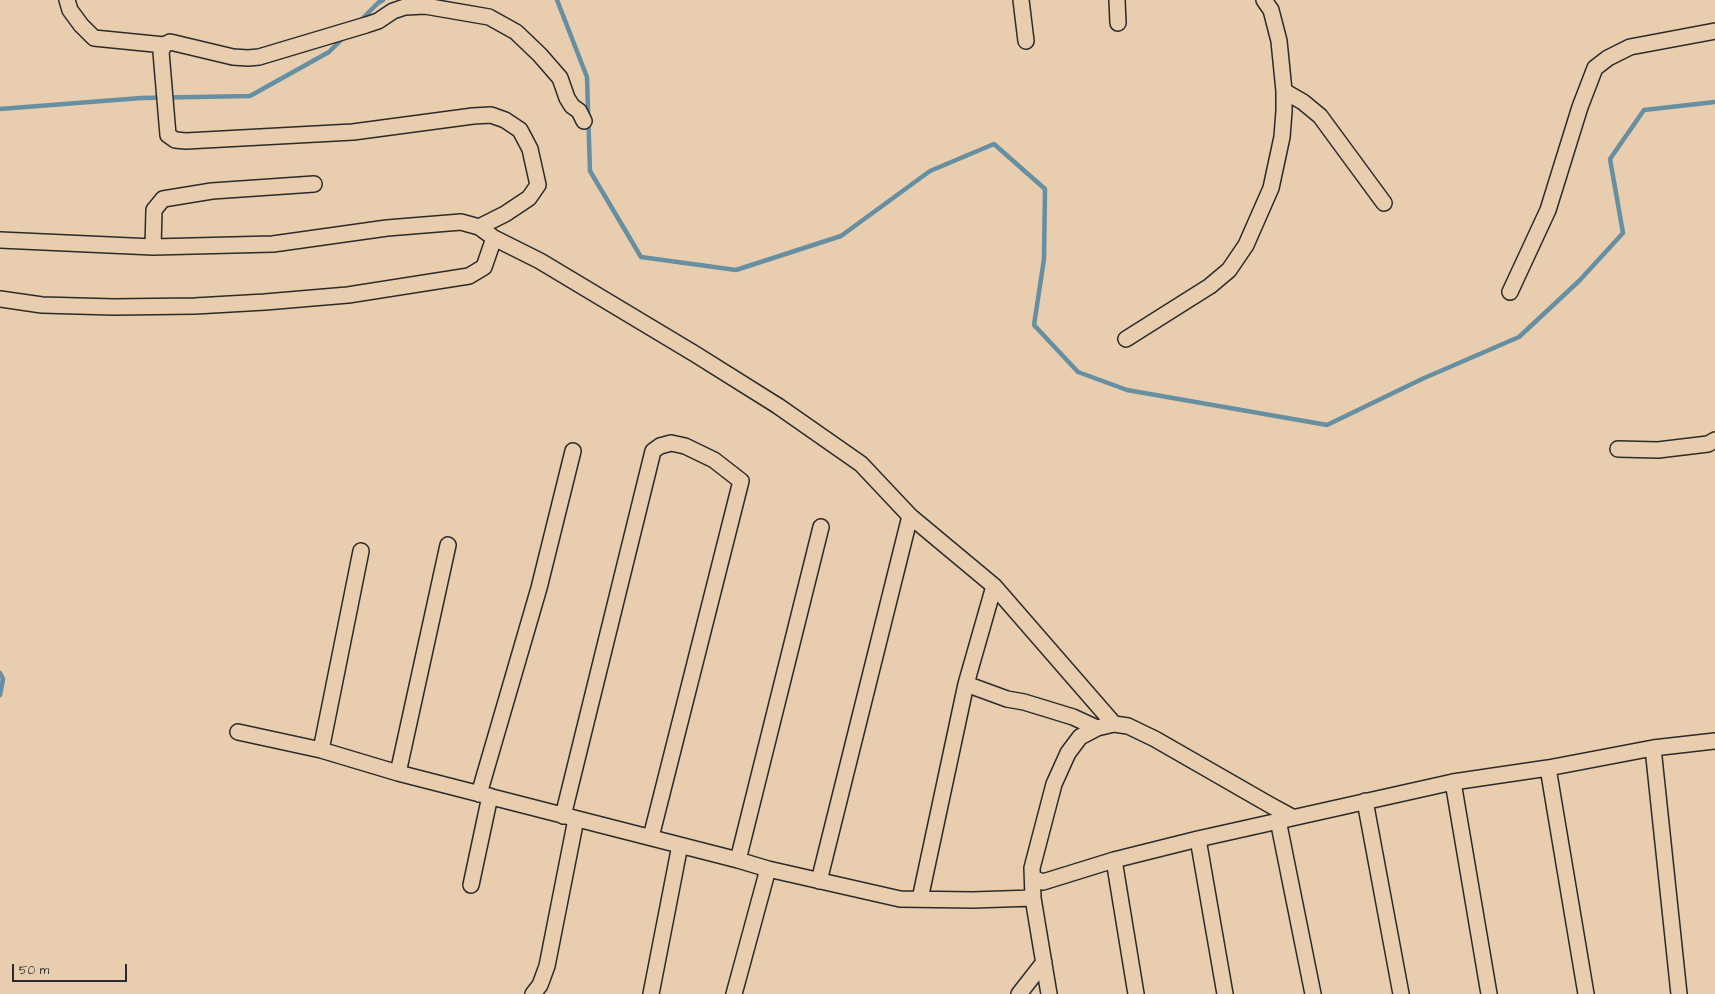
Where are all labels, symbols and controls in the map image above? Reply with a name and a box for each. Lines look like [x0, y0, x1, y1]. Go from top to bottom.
scale bar [14, 956, 129, 982]
text: 50 m [19, 962, 49, 979]

